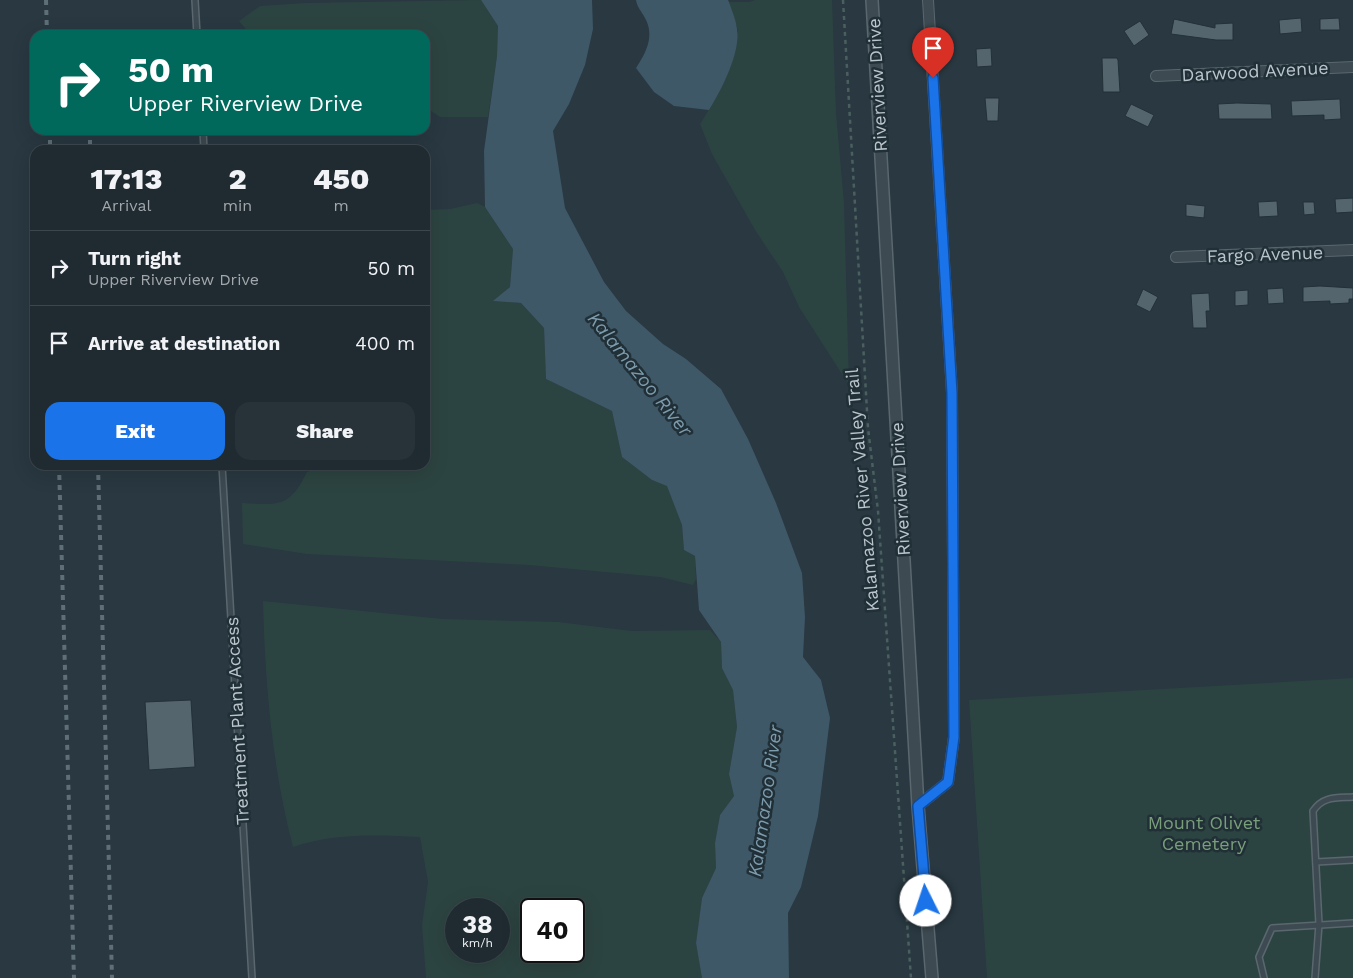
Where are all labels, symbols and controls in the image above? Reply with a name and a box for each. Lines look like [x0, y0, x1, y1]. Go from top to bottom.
street label: Riverview Drive [863, 18, 891, 152]
pin [912, 27, 954, 78]
icon: arrive [919, 34, 947, 62]
text: 50 m [128, 49, 214, 91]
icon: right [45, 50, 110, 115]
street label: Darwood Avenue [1181, 57, 1329, 85]
text: Upper Riverview Drive [128, 91, 363, 116]
text: 17:13 [90, 161, 162, 196]
text: 2 [228, 161, 247, 196]
text: 450 [313, 161, 369, 196]
text: Arrival [101, 196, 151, 215]
text: min [223, 196, 252, 215]
text: m [333, 196, 349, 215]
street label: Fargo Avenue [1206, 241, 1324, 267]
text: Turn right [88, 247, 181, 270]
icon: right [45, 254, 73, 282]
text: 50 m [368, 257, 415, 280]
text: Upper Riverview Drive [88, 270, 259, 289]
water label: Kalamazoo River [583, 307, 697, 441]
icon: arrive [45, 329, 73, 357]
text: Arrive at destination [88, 332, 280, 355]
text: 400 m [355, 332, 415, 355]
street label: Kalamazoo River Valley Trail [841, 367, 883, 613]
button: Exit [45, 402, 225, 460]
button: Share [235, 402, 415, 460]
street label: Riverview Drive [886, 422, 914, 556]
street label: Treatment Plant Access [221, 616, 253, 826]
water label: Kalamazoo River [743, 723, 787, 878]
park label: Mount Olivet Cemetery [1148, 812, 1261, 854]
position arrow [899, 874, 951, 926]
speed limit sign: 40 [520, 898, 585, 963]
text: 38 [462, 910, 493, 939]
text: km/h [462, 936, 493, 950]

